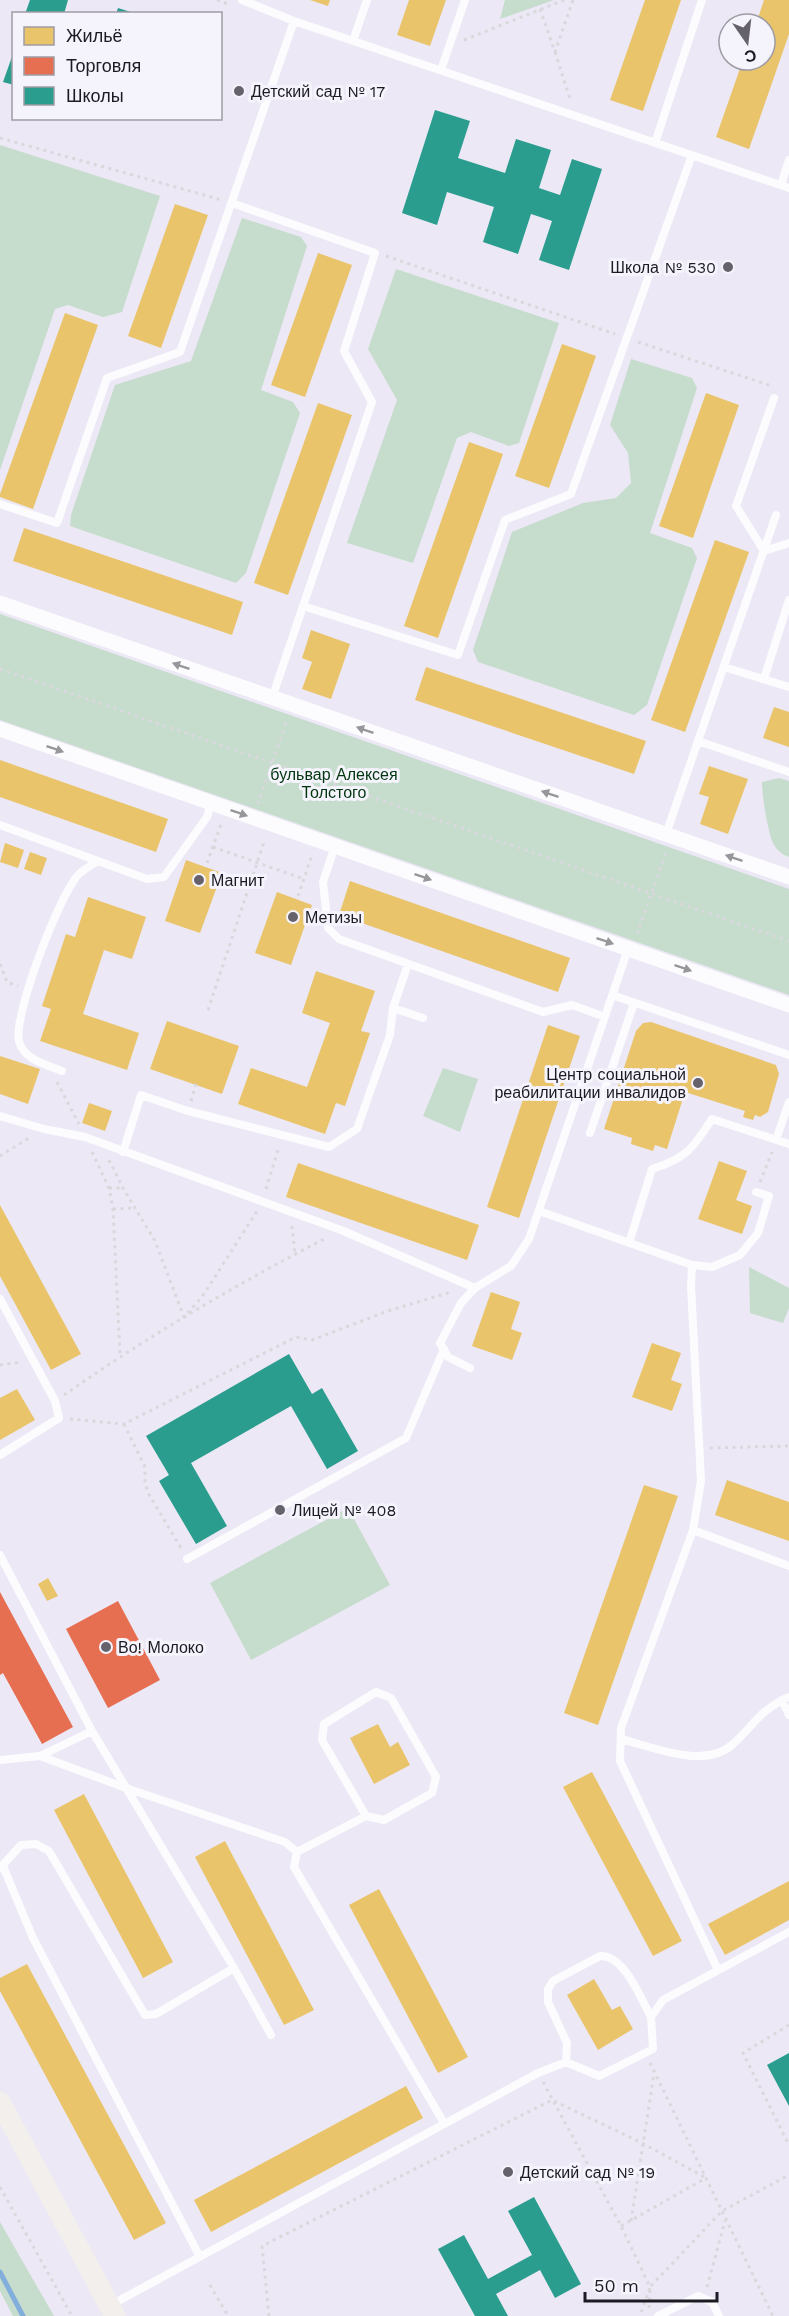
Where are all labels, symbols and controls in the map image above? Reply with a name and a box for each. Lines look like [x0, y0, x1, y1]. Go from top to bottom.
legend [12, 12, 222, 120]
north arrow [717, 12, 777, 72]
text: Жильё [66, 25, 123, 46]
text: С [742, 45, 758, 67]
text: Торговля [66, 55, 141, 76]
place label: Детский сад № 17 [251, 82, 385, 101]
marker: Детский сад № 17 [232, 84, 246, 98]
text: Школы [66, 85, 124, 106]
place label: Школа № 530 [610, 258, 716, 277]
marker: Школа № 530 [721, 260, 735, 274]
one-way arrow [172, 661, 190, 671]
one-way arrow [356, 725, 374, 735]
one-way arrow [46, 744, 64, 754]
park label: бульвар Алексея Толстого [270, 765, 398, 802]
one-way arrow [540, 789, 558, 798]
one-way arrow [230, 808, 248, 818]
one-way arrow [725, 853, 743, 862]
place label: Магнит [211, 871, 265, 890]
marker: Магнит [192, 873, 206, 887]
one-way arrow [415, 873, 433, 883]
place label: Метизы [305, 908, 362, 927]
marker: Метизы [286, 910, 300, 924]
one-way arrow [596, 936, 614, 946]
one-way arrow [674, 963, 692, 973]
place label: Центр социальной реабилитации инвалидов [494, 1065, 686, 1102]
marker: Центр социальной реабилитации инвалидов [691, 1076, 705, 1090]
place label: Лицей № 408 [292, 1501, 396, 1520]
marker: Лицей № 408 [273, 1503, 287, 1517]
place label: Во! Молоко [118, 1638, 204, 1657]
marker: Во! Молоко [99, 1640, 113, 1654]
place label: Детский сад № 19 [520, 2163, 655, 2182]
marker: Детский сад № 19 [501, 2165, 515, 2179]
scale bar [585, 2265, 717, 2303]
text: 50 m [594, 2275, 639, 2296]

